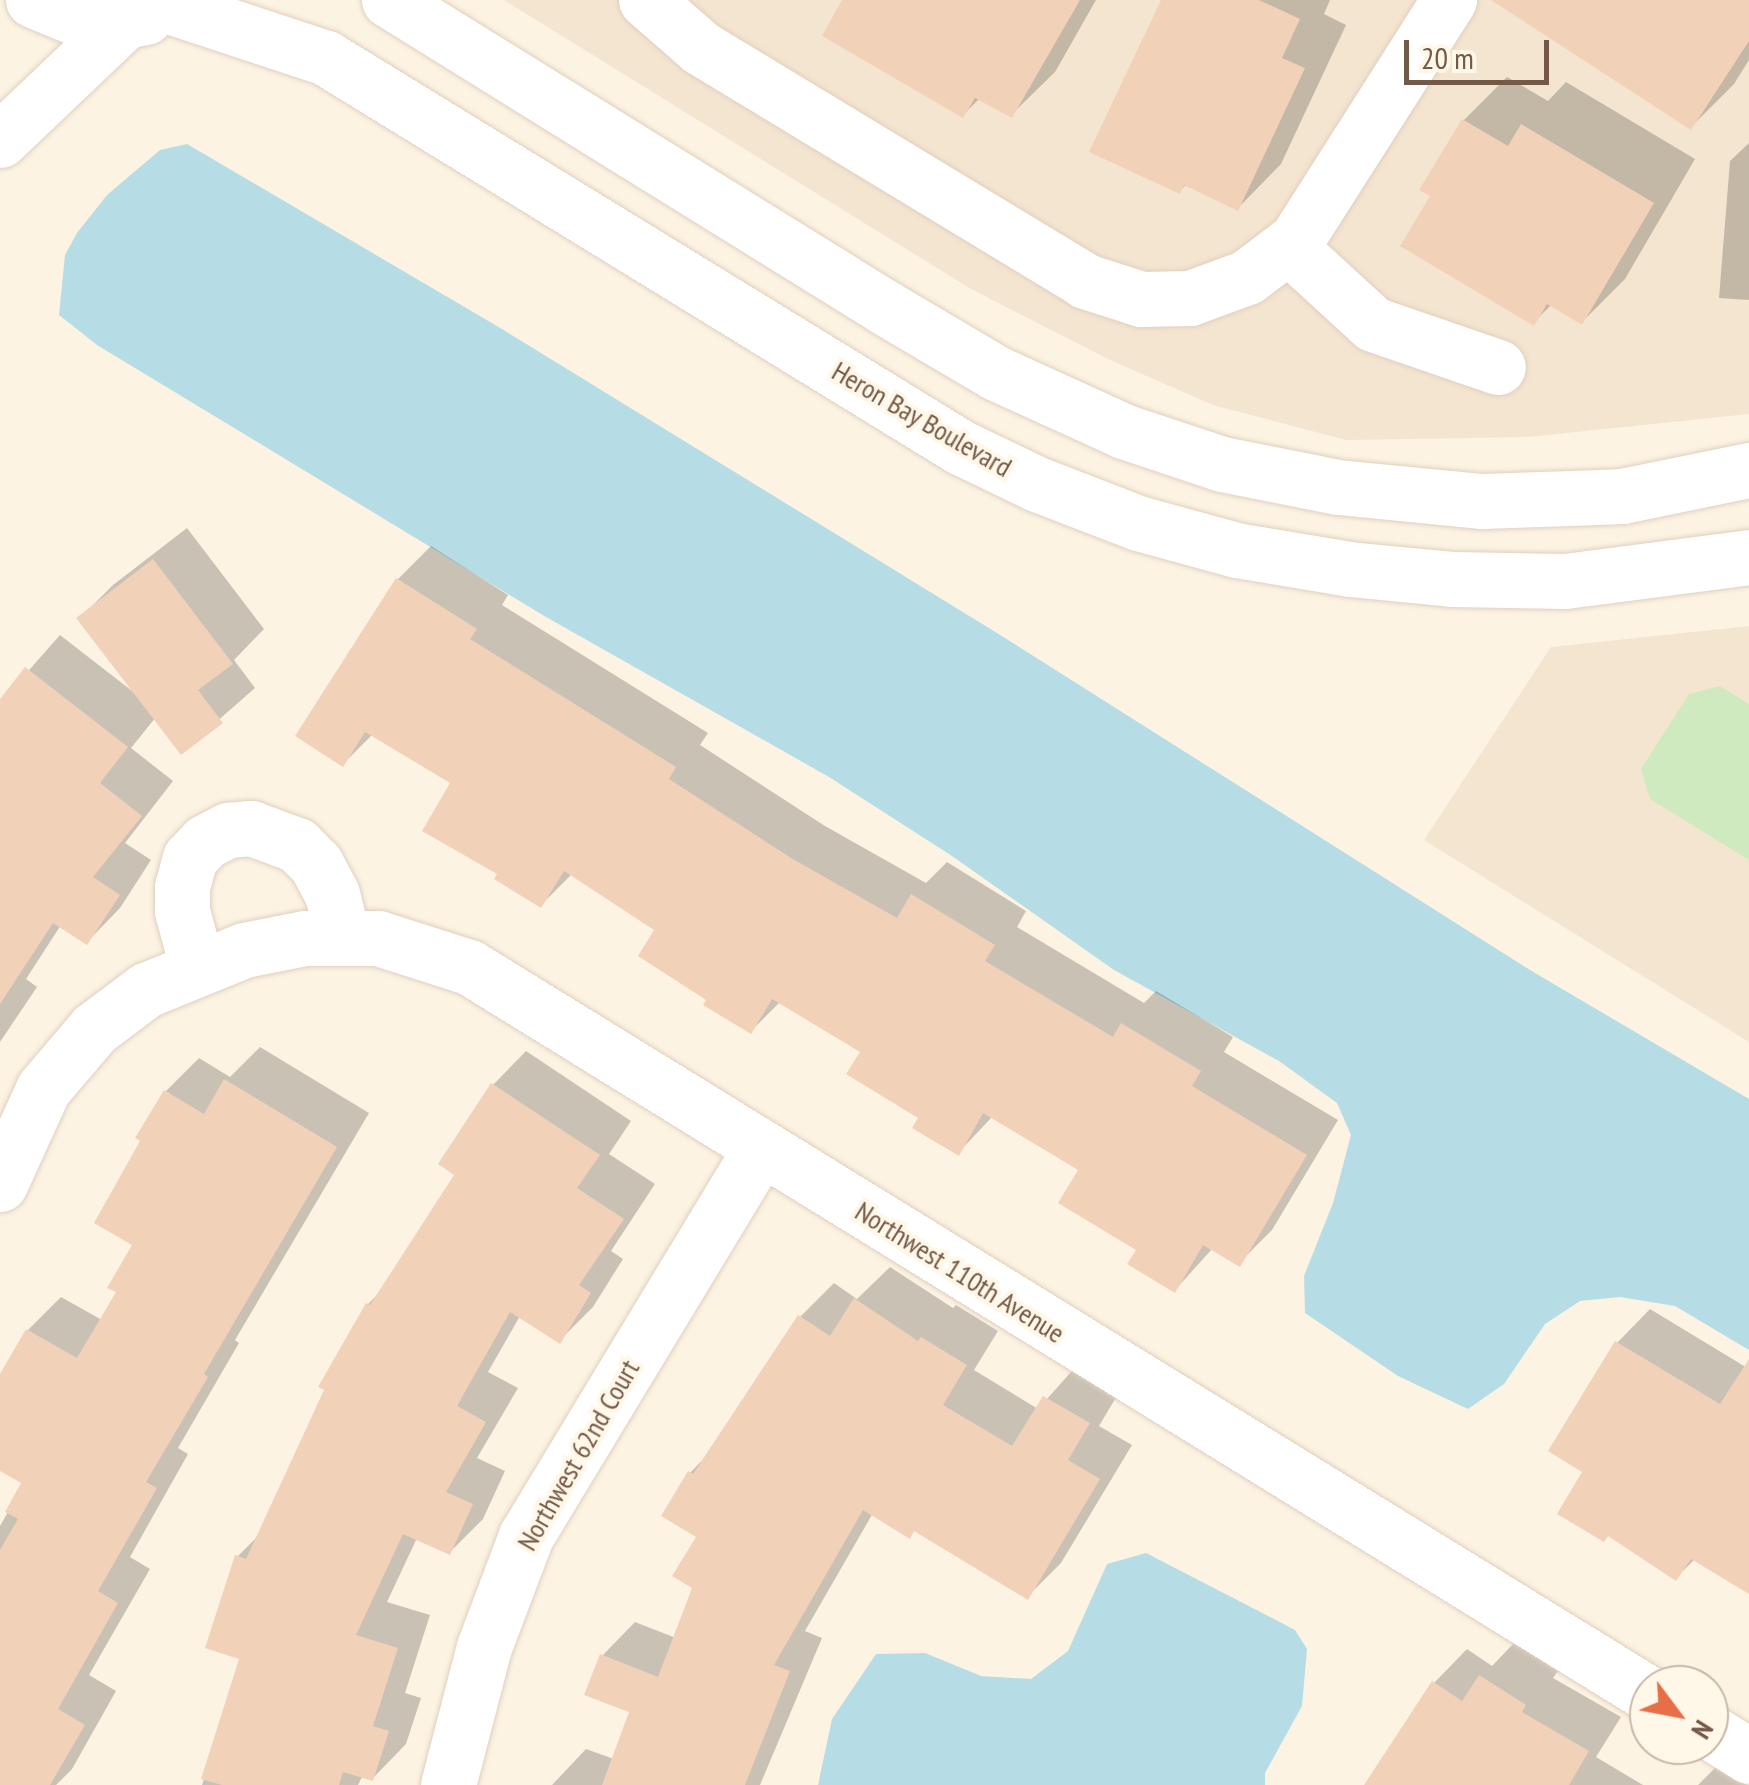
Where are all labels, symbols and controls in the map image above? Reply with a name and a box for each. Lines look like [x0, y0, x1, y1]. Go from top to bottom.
scale bar [1409, 20, 1554, 82]
text: 20 m [1421, 38, 1474, 77]
street label: Heron Bay Boulevard [826, 354, 1018, 484]
street label: Northwest 110th Avenue [849, 1194, 1071, 1350]
street label: Northwest 62nd Court [510, 1354, 646, 1556]
north arrow [1629, 1665, 1729, 1765]
text: N [1683, 1714, 1723, 1746]

